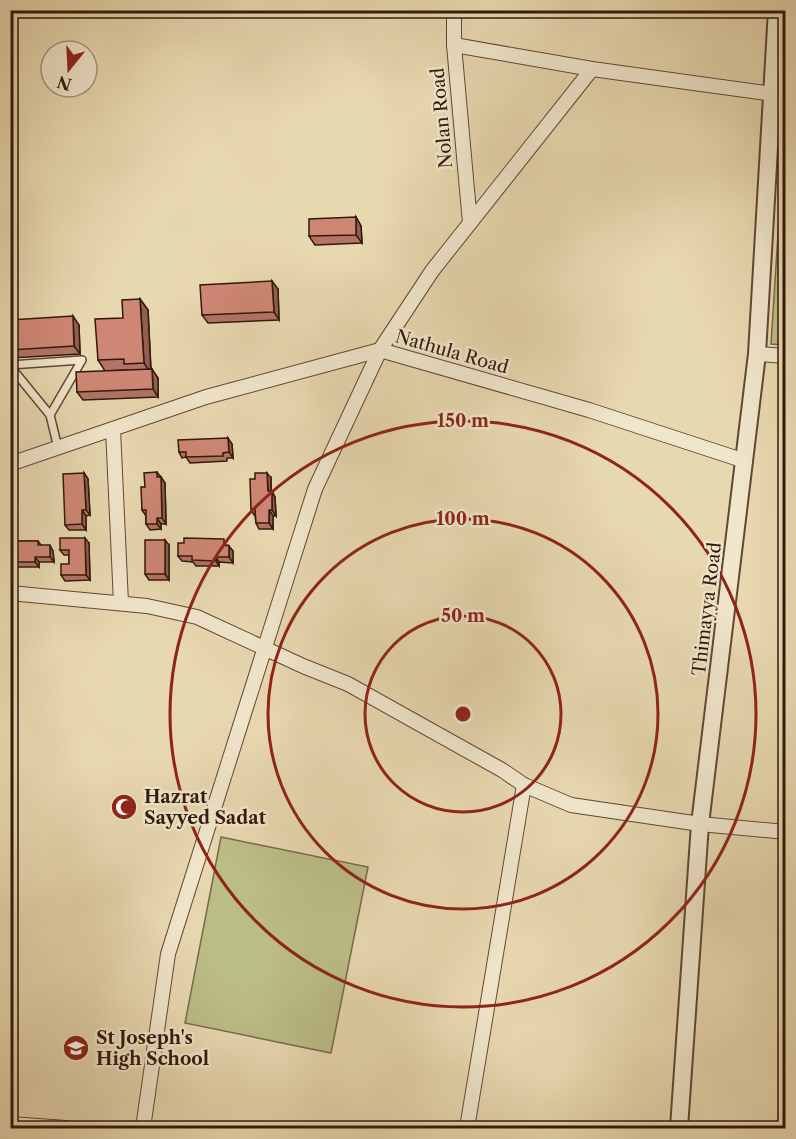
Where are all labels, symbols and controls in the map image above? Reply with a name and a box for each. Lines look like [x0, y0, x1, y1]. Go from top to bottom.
north arrow [39, 39, 99, 99]
street label: Nolan Road [427, 67, 457, 169]
text: N [55, 72, 74, 95]
street label: Nathula Road [393, 325, 511, 379]
text: 150 m [437, 410, 489, 432]
text: 100 m [436, 508, 490, 530]
street label: Thimayya Road [688, 541, 726, 677]
text: 50 m [441, 605, 485, 627]
centre of rings [453, 704, 473, 724]
place label: Hazrat Sayyed Sadat [144, 786, 267, 829]
mosque icon: Hazrat Sayyed Sadat [109, 792, 139, 822]
place label: St Joseph's High School [96, 1027, 209, 1070]
school or university icon: St Joseph's High School [61, 1033, 91, 1063]

